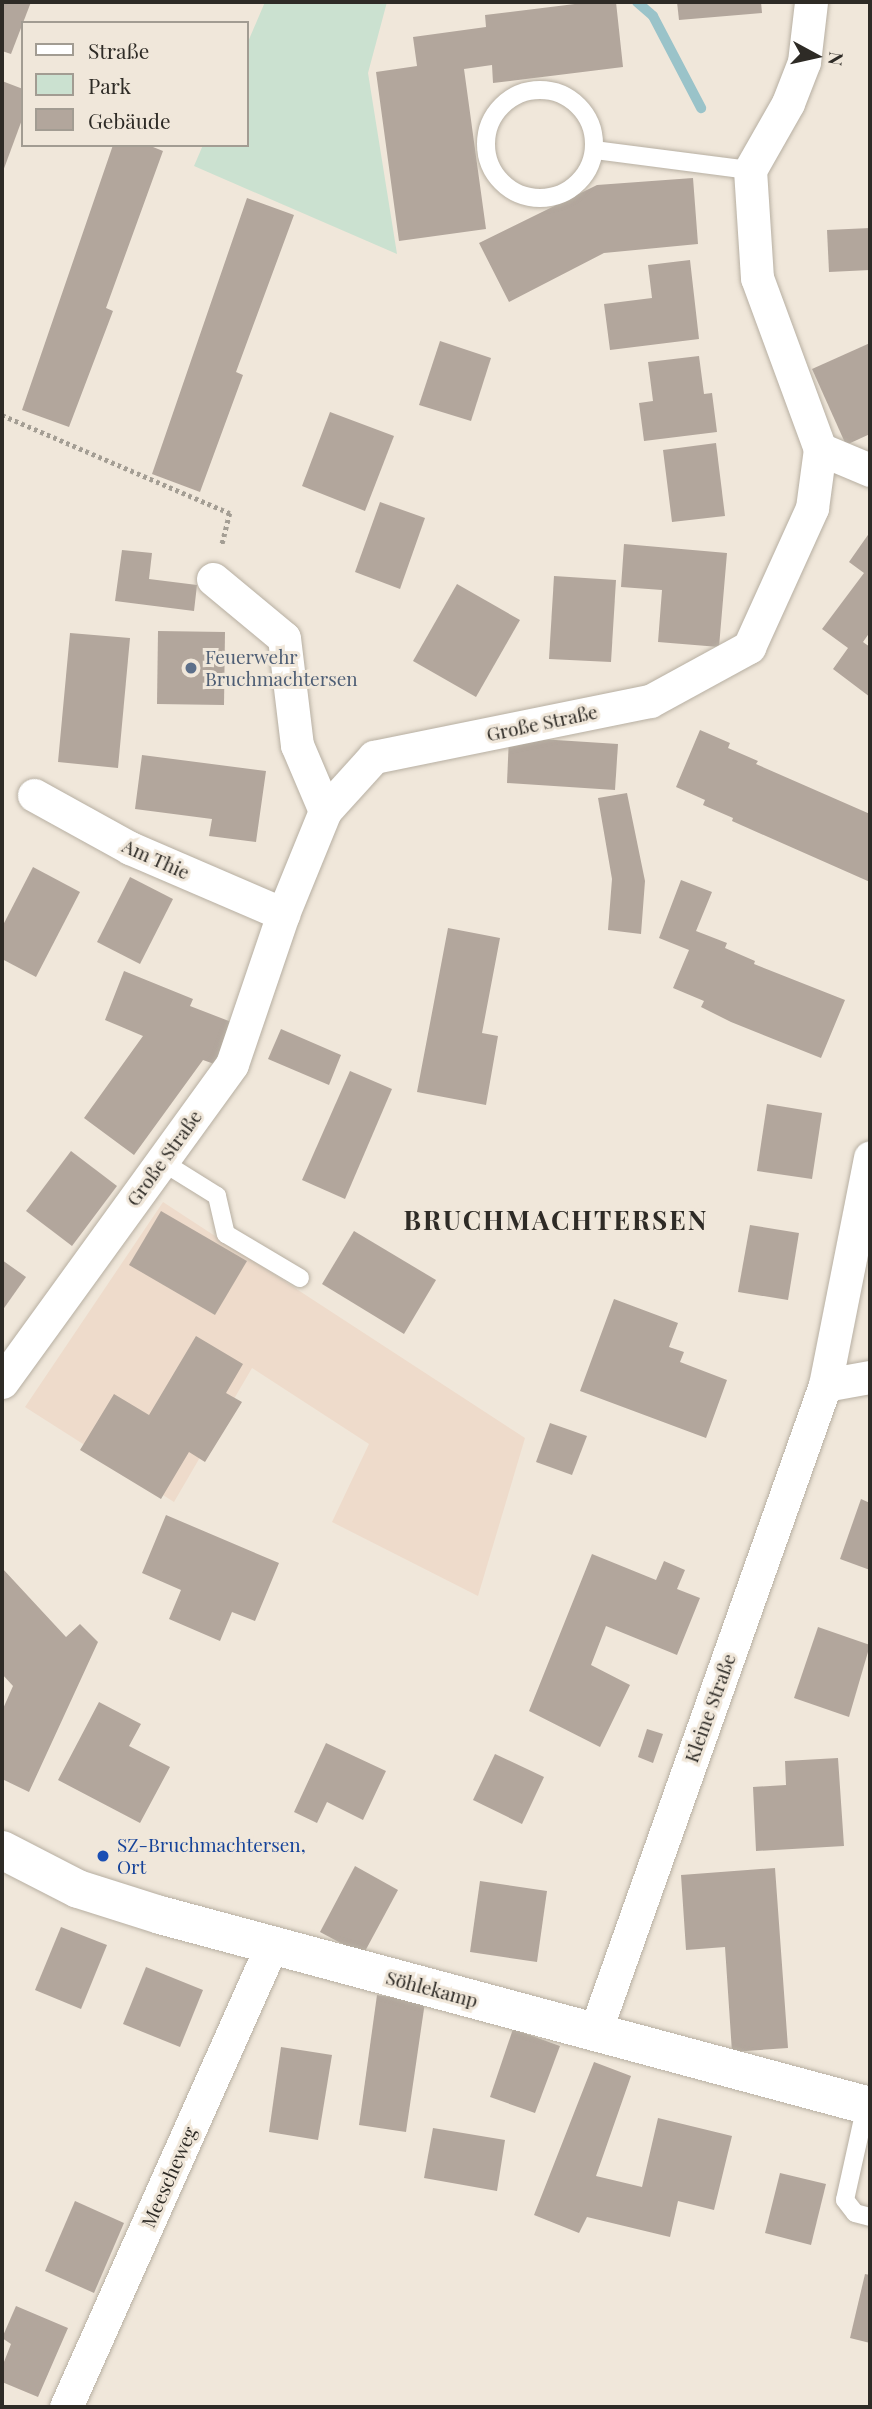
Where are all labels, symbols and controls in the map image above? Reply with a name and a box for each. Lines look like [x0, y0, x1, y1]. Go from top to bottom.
legend [21, 21, 248, 147]
north arrow [781, 21, 851, 91]
text: Straße [88, 36, 149, 64]
text: N [823, 50, 851, 68]
text: Park [88, 71, 131, 99]
text: Gebäude [88, 106, 171, 134]
place label: Feuerwehr Bruchmachtersen [205, 646, 358, 690]
marker: Feuerwehr Bruchmachtersen [183, 660, 199, 676]
street label: Große Straße [484, 700, 600, 746]
street label: Am Thie [119, 834, 193, 884]
street label: Große Straße [122, 1106, 206, 1210]
district label: BRUCHMACHTERSEN [405, 1204, 707, 1236]
street label: Kleine Straße [680, 1650, 740, 1766]
place label: SZ-Bruchmachtersen, Ort [117, 1834, 306, 1878]
marker: SZ-Bruchmachtersen, Ort [95, 1848, 111, 1864]
street label: Söhlekamp [384, 1966, 480, 2012]
street label: Meescheweg [137, 2123, 201, 2231]

